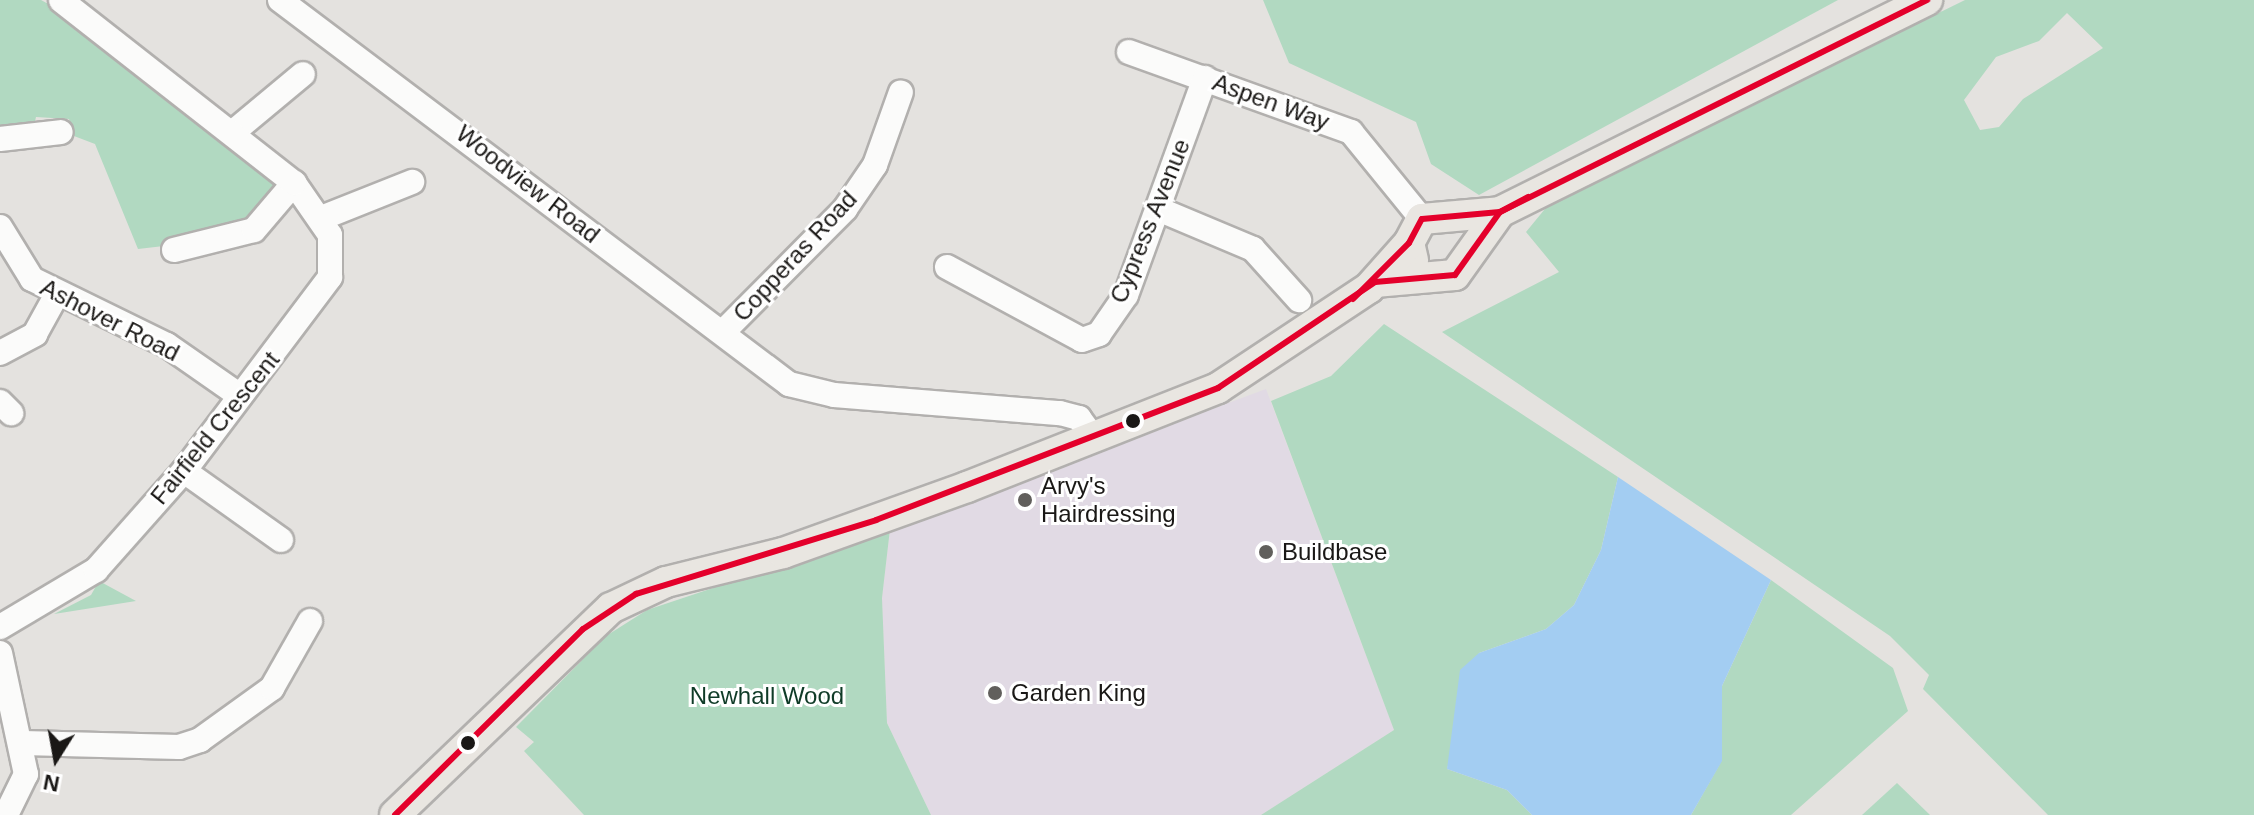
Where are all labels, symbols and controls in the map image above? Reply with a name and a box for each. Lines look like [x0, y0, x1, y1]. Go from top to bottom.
street label: Aspen Way [1209, 68, 1333, 136]
street label: Woodview Road [450, 119, 606, 249]
street label: Cypress Avenue [1104, 134, 1196, 308]
street label: Copperas Road [727, 185, 863, 327]
street label: Ashover Road [36, 273, 184, 367]
street label: Fairfield Crescent [145, 346, 285, 510]
unlabelled marker [1125, 413, 1141, 429]
place label: Arvy's Hairdressing [1041, 472, 1176, 528]
marker: Arvy's Hairdressing [1016, 491, 1034, 509]
place label: Buildbase [1282, 538, 1387, 566]
marker: Buildbase [1257, 543, 1275, 561]
place label: Garden King [1011, 679, 1146, 707]
park label: Newhall Wood [690, 682, 844, 710]
marker: Garden King [986, 684, 1004, 702]
north arrow [16, 719, 96, 799]
unlabelled marker [460, 735, 476, 751]
text: N [41, 769, 62, 797]

